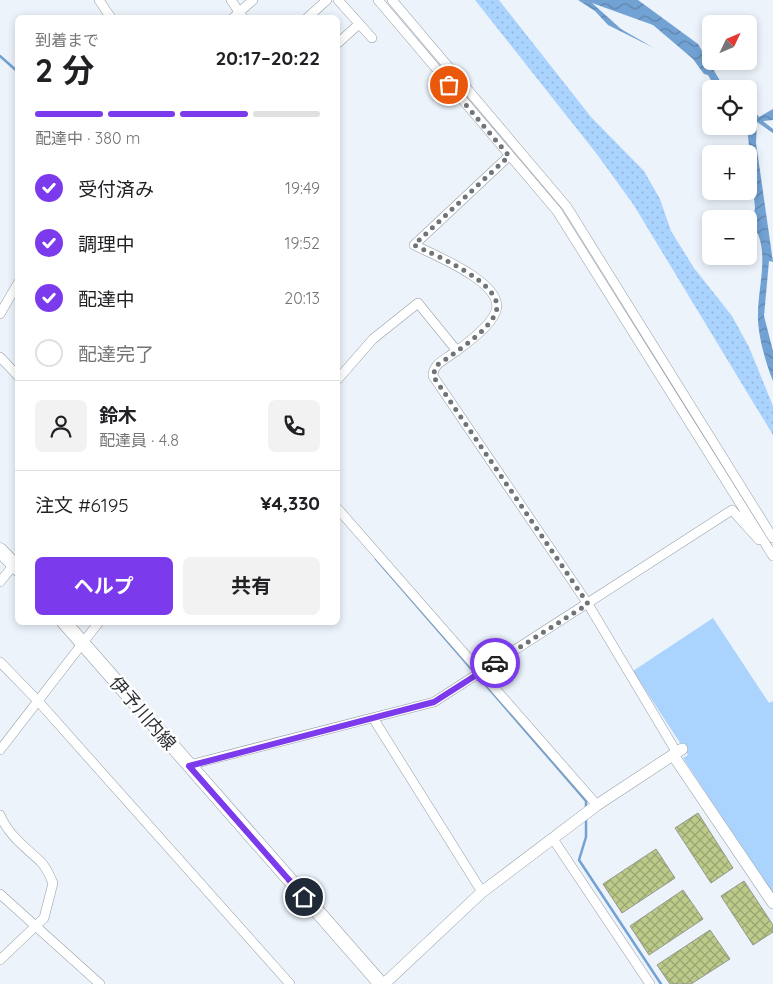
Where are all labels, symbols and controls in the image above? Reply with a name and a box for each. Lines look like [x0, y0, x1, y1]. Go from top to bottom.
north arrow [702, 15, 758, 70]
map controls [702, 15, 757, 265]
text: 到着まで [35, 30, 99, 50]
text: 20:17–20:22 [215, 46, 320, 70]
text: 2 分 [35, 50, 94, 90]
pin [428, 64, 470, 106]
icon: bag [435, 71, 463, 99]
button: locate [702, 80, 757, 135]
text: 配達中 · 380 m [35, 128, 140, 148]
button: + [702, 145, 757, 200]
icon: check [35, 174, 63, 202]
text: 受付済み [78, 177, 154, 201]
text: 19:49 [285, 178, 320, 198]
button: − [702, 210, 757, 265]
icon: check [35, 229, 63, 257]
text: 調理中 [78, 232, 135, 256]
text: 19:52 [285, 233, 320, 253]
icon: check [35, 284, 63, 312]
text: 配達中 [78, 287, 135, 311]
text: 20:13 [284, 288, 320, 308]
text: 配達完了 [78, 342, 154, 366]
button: person [35, 400, 87, 452]
button: phone [268, 400, 320, 452]
text: 鈴木 [99, 403, 137, 427]
text: 配達員 · 4.8 [99, 430, 179, 450]
text: ¥4,330 [260, 491, 320, 515]
text: 注文 #6195 [35, 493, 129, 517]
button: ヘルプ [35, 557, 173, 615]
button: 共有 [183, 557, 320, 615]
courier [470, 638, 520, 688]
icon: car [481, 649, 509, 677]
street label: 伊予川内線 [105, 671, 181, 755]
pin [283, 876, 325, 918]
icon: home [290, 883, 318, 911]

